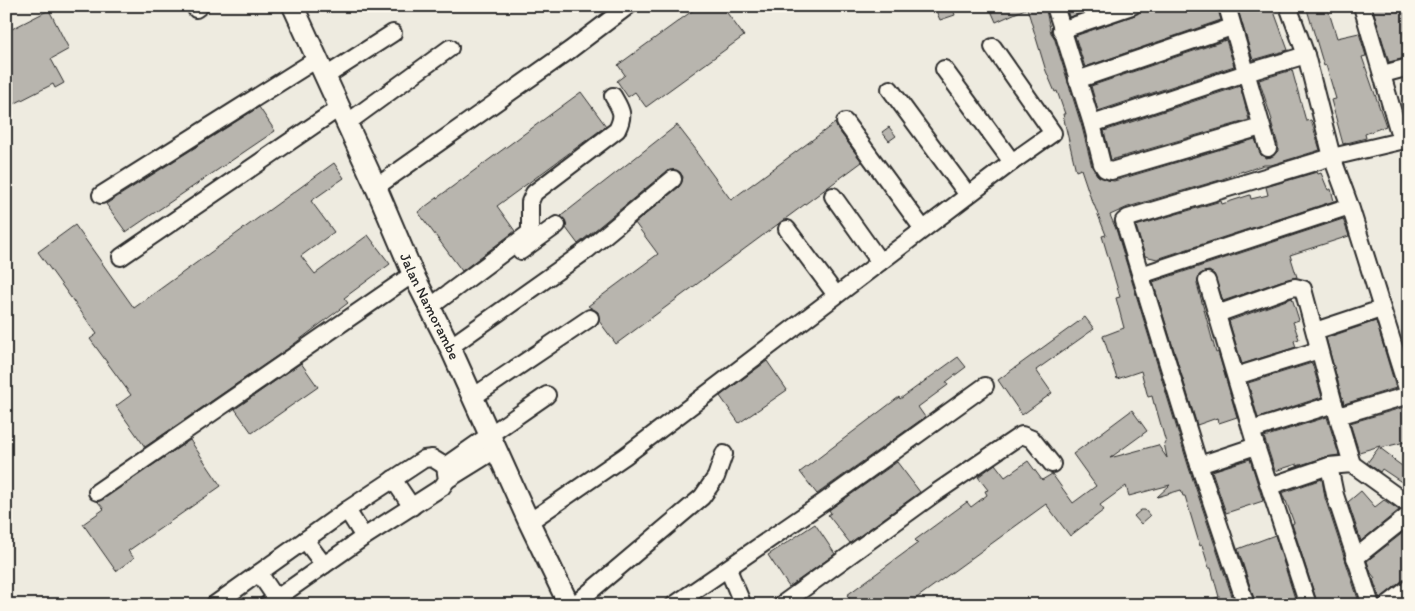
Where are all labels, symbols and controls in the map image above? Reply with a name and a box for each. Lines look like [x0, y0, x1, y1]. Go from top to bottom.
street label: Jalan Namorambe [396, 250, 463, 362]

